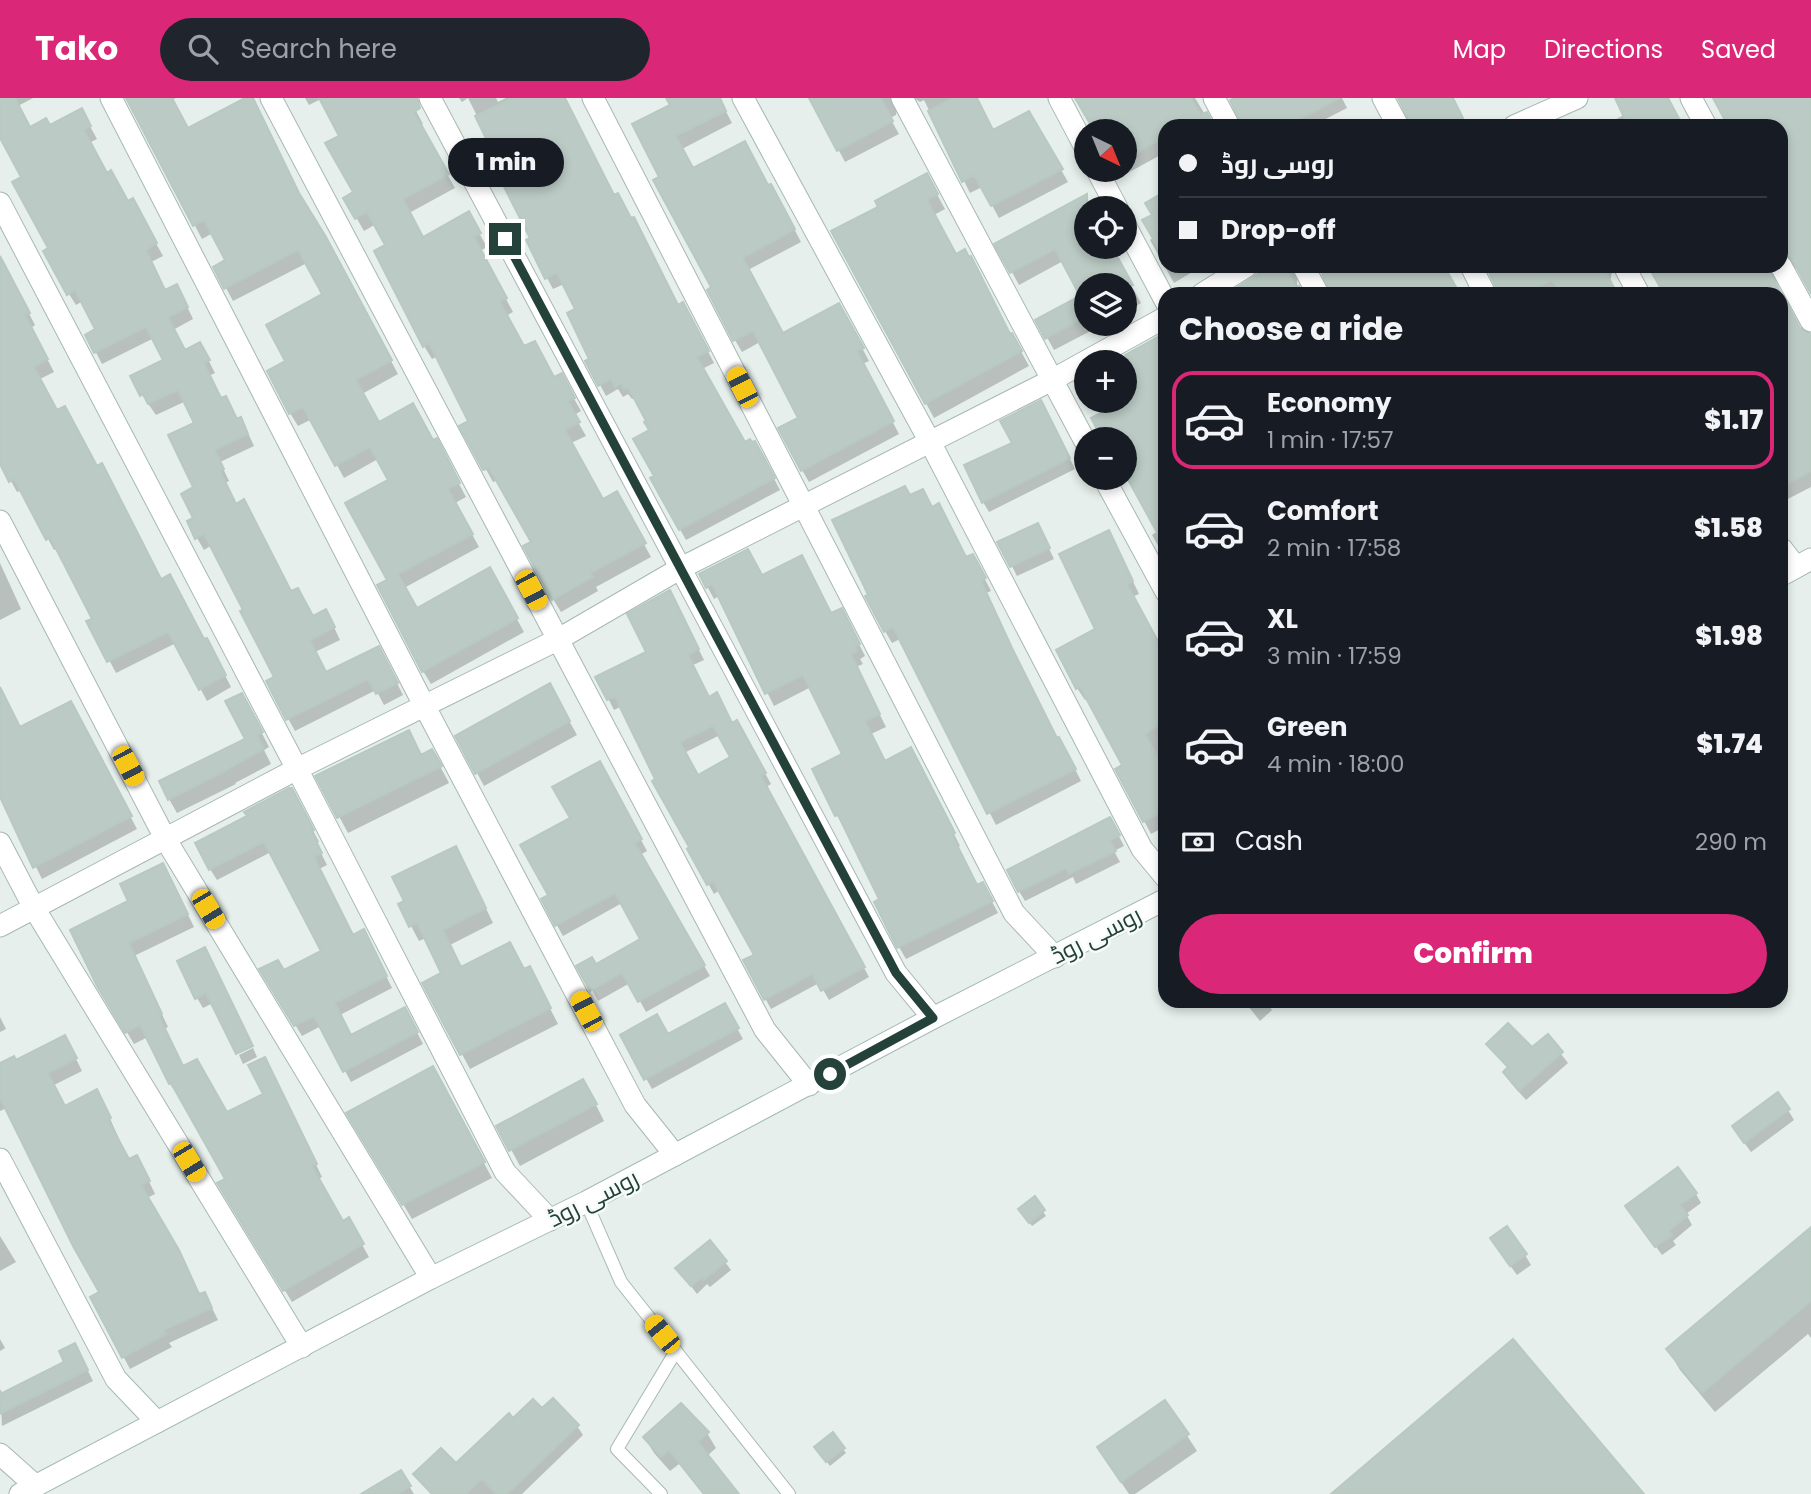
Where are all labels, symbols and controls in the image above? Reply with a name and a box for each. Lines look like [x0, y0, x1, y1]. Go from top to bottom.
search box [160, 18, 650, 81]
text: Tako [35, 25, 118, 72]
icon: search [184, 30, 222, 68]
text: Search here [240, 31, 397, 67]
text: Map [1453, 33, 1506, 66]
text: Directions [1544, 33, 1663, 66]
text: Saved [1701, 33, 1776, 66]
north arrow [1074, 119, 1138, 182]
map controls [1074, 119, 1137, 490]
callout: 1 min [447, 138, 563, 186]
text: 1 min [476, 146, 536, 178]
text: روسی روڈ [1221, 146, 1334, 182]
button: locate [1074, 196, 1137, 259]
text: Drop-off [1221, 212, 1336, 248]
route end [489, 223, 521, 255]
button: layers [1074, 273, 1137, 336]
text: Choose a ride [1179, 306, 1403, 351]
button: + [1074, 350, 1137, 413]
car [724, 364, 761, 410]
text: Economy [1267, 385, 1391, 421]
icon: car [1183, 389, 1246, 452]
text: $1.17 [1704, 402, 1763, 438]
text: 1 min · 17:57 [1267, 424, 1394, 456]
button: − [1074, 427, 1137, 490]
text: Comfort [1267, 493, 1379, 529]
icon: car [1183, 497, 1246, 560]
text: $1.58 [1694, 510, 1763, 546]
text: 2 min · 17:58 [1267, 532, 1401, 564]
car [512, 567, 551, 613]
text: XL [1267, 601, 1298, 637]
icon: car [1183, 605, 1246, 668]
text: $1.98 [1695, 618, 1763, 654]
text: 3 min · 17:59 [1267, 640, 1402, 672]
text: Green [1267, 709, 1348, 745]
icon: car [1183, 713, 1246, 776]
text: $1.74 [1696, 726, 1763, 762]
car [109, 743, 148, 789]
text: 4 min · 18:00 [1267, 748, 1405, 780]
icon: cash [1179, 823, 1217, 861]
text: Cash [1235, 823, 1303, 859]
text: 290 m [1695, 826, 1767, 858]
car [189, 886, 228, 932]
street label: روسی روڈ [1045, 898, 1147, 972]
button: Confirm [1179, 914, 1767, 994]
car [567, 988, 606, 1034]
route start [814, 1058, 846, 1090]
car [170, 1139, 209, 1185]
street label: روسی روڈ [542, 1161, 644, 1235]
car [641, 1311, 684, 1357]

